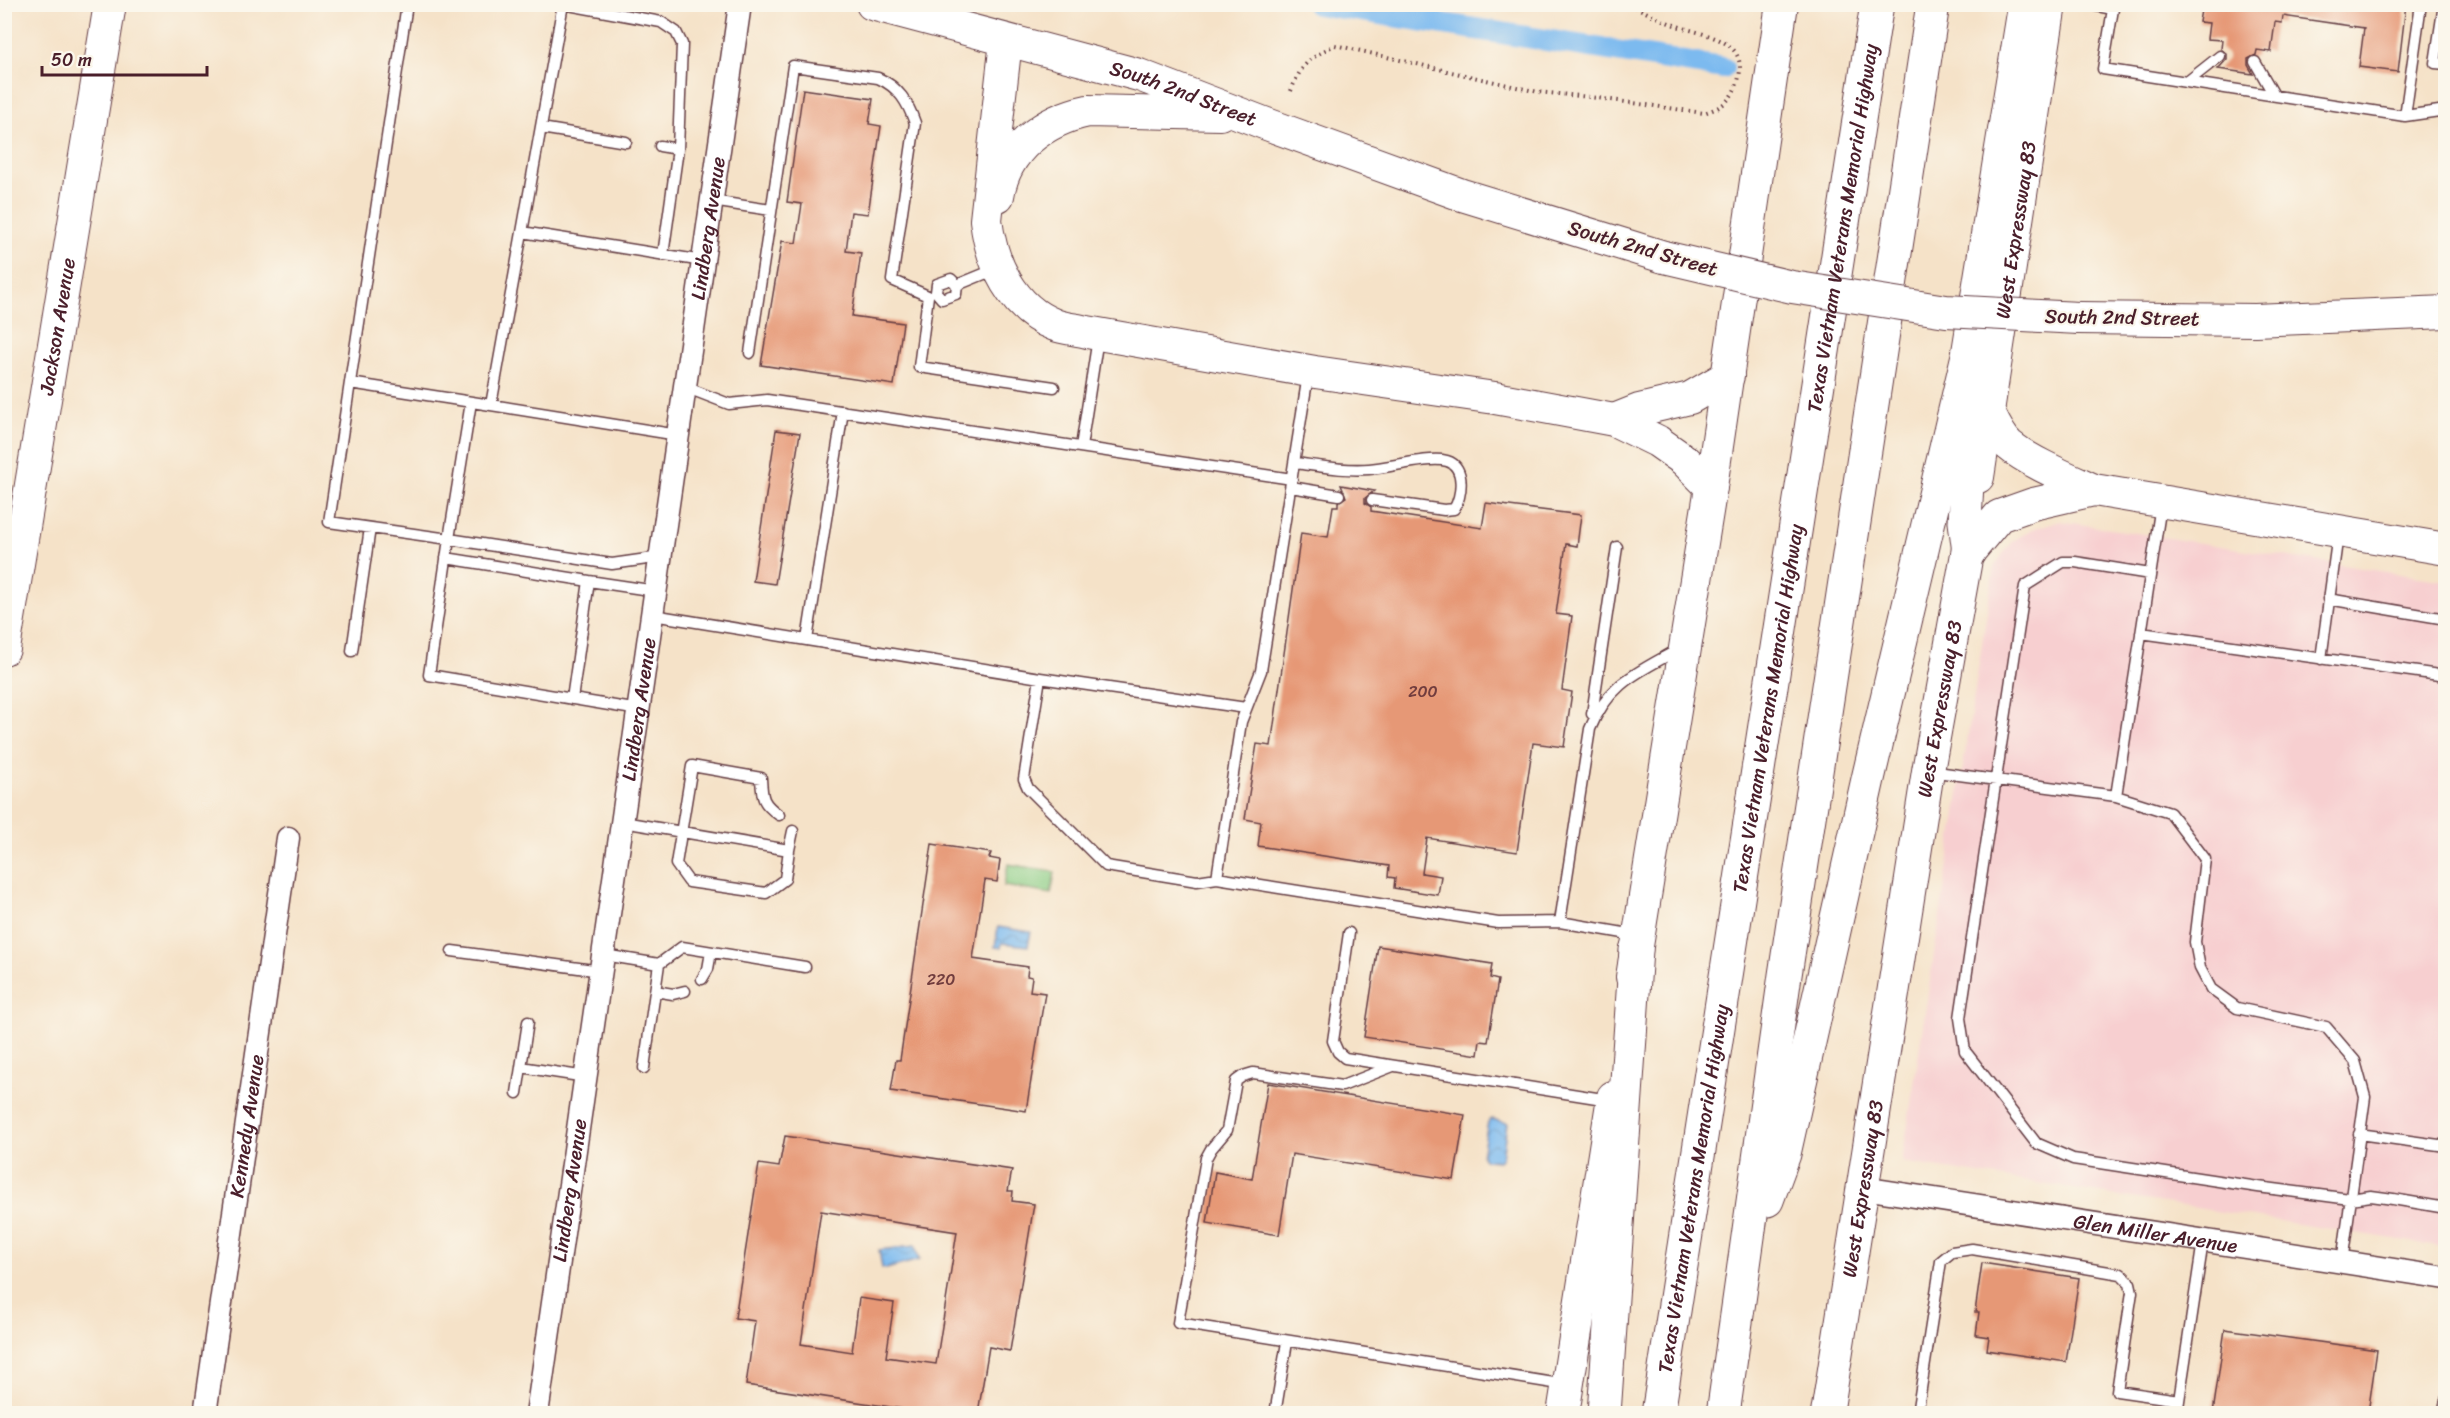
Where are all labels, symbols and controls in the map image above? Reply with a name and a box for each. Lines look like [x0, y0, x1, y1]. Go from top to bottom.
scale bar [42, 39, 207, 77]
street label: Texas Vietnam Veterans Memorial Highway [1797, 41, 1889, 415]
text: 50 m [51, 44, 92, 76]
street label: South 2nd Street [1106, 51, 1262, 137]
street label: West Expressway 83 [1985, 139, 2047, 321]
street label: Lindberg Avenue [681, 154, 736, 302]
street label: South 2nd Street [1564, 210, 1722, 287]
street label: Jackson Avenue [29, 255, 86, 399]
street label: South 2nd Street [2044, 299, 2200, 336]
street label: Texas Vietnam Veterans Memorial Highway [1722, 521, 1814, 895]
street label: West Expressway 83 [1907, 618, 1973, 800]
street label: Lindberg Avenue [611, 635, 667, 783]
house number: 200 [1408, 677, 1438, 706]
house number: 220 [927, 965, 955, 994]
street label: Texas Vietnam Veterans Memorial Highway [1648, 1001, 1739, 1376]
street label: Kennedy Avenue [219, 1052, 275, 1200]
street label: West Expressway 83 [1832, 1098, 1894, 1280]
street label: Lindberg Avenue [542, 1116, 597, 1264]
street label: Glen Miller Avenue [2071, 1204, 2240, 1264]

